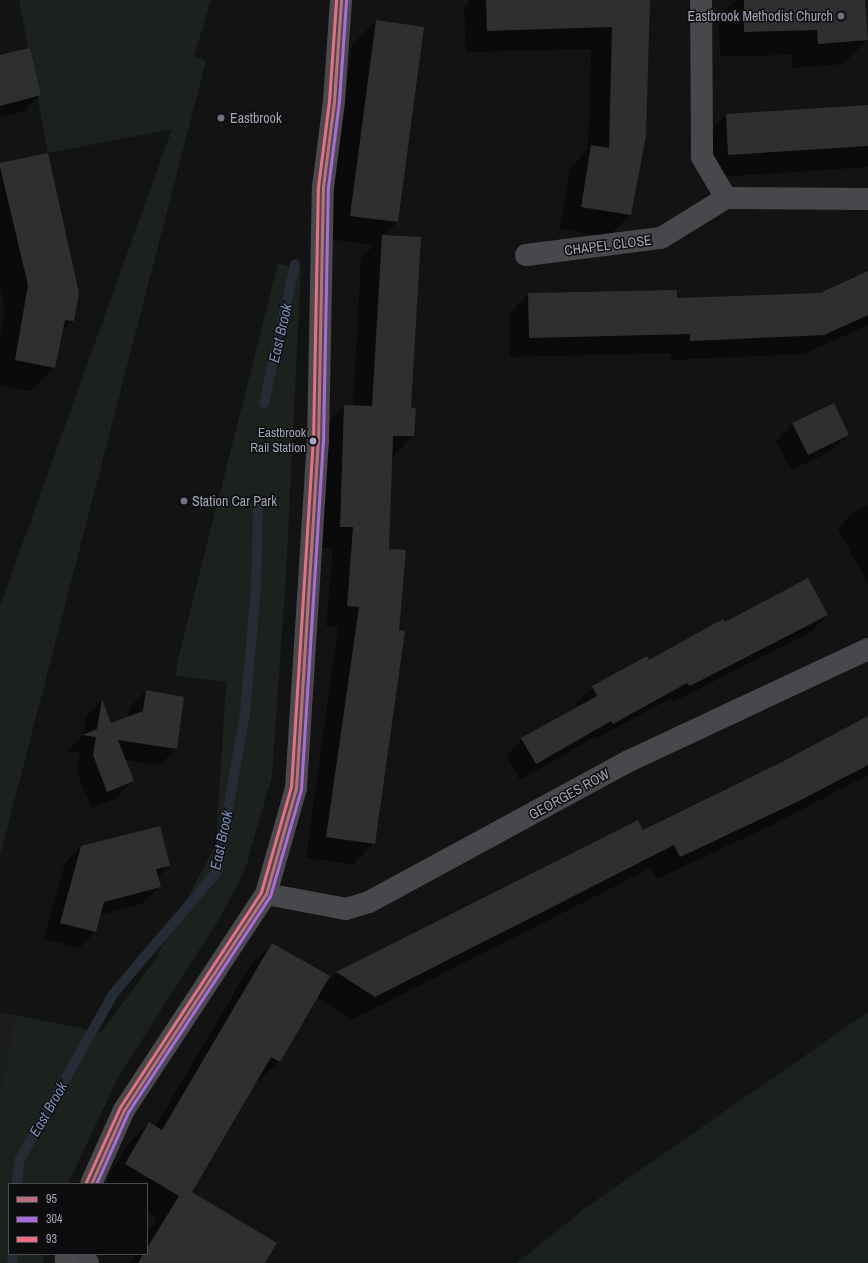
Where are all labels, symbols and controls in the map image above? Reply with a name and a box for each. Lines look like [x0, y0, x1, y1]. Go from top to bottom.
place label: Eastbrook Methodist Church [688, 8, 833, 24]
marker: Eastbrook Methodist Church [836, 11, 846, 21]
place label: Eastbrook [230, 110, 282, 126]
marker: Eastbrook [215, 112, 227, 124]
street label: CHAPEL CLOSE [563, 231, 653, 259]
water label: East Brook [264, 302, 296, 364]
place label: Eastbrook Rail Station [250, 426, 306, 457]
marker: Eastbrook Rail Station [308, 436, 318, 446]
place label: Station Car Park [192, 493, 277, 509]
marker: Station Car Park [179, 496, 189, 506]
street label: GEORGES ROW [526, 765, 612, 823]
water label: East Brook [206, 809, 236, 871]
water label: East Brook [25, 1078, 71, 1140]
legend [8, 1183, 148, 1255]
text: 95 [46, 1191, 57, 1207]
text: 304 [46, 1211, 62, 1227]
text: 93 [46, 1231, 57, 1247]

